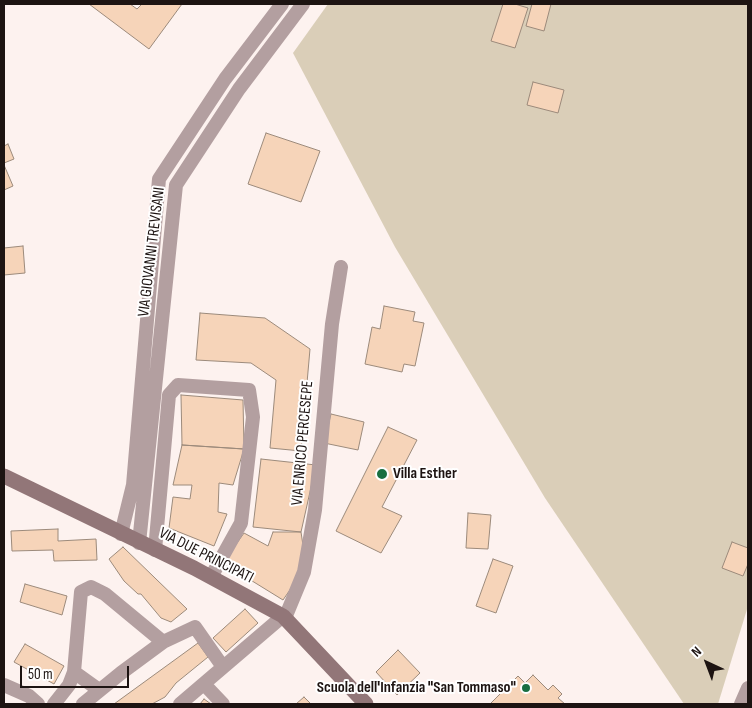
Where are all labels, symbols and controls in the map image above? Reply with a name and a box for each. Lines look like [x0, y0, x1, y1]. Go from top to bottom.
street label: VIA GIOVANNI TREVISANI [135, 186, 169, 318]
street label: VIA ENRICO PERCESEPE [288, 380, 318, 506]
place label: Villa Esther [393, 464, 457, 484]
marker: Villa Esther [375, 467, 389, 481]
street label: VIA DUE PRINCIPATI [155, 524, 257, 588]
north arrow [682, 638, 732, 688]
text: N [688, 643, 705, 660]
scale bar [22, 656, 131, 688]
text: 50 m [28, 665, 53, 684]
place label: Scuola dell'Infanzia "San Tommaso" [317, 678, 516, 698]
marker: Scuola dell'Infanzia "San Tommaso" [520, 682, 532, 694]

